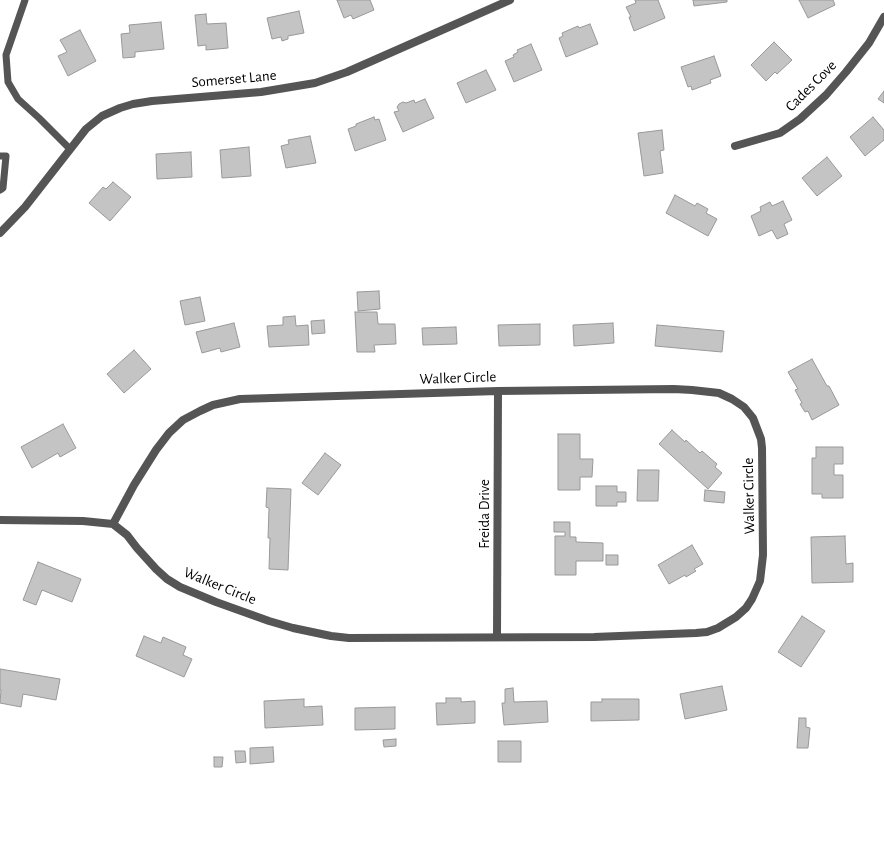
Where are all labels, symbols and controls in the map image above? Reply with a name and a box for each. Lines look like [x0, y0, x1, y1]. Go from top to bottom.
street label: Cades Cove [782, 57, 840, 115]
street label: Somerset Lane [191, 66, 277, 92]
street label: Walker Circle [419, 368, 497, 388]
street label: Walker Circle [739, 457, 759, 535]
street label: Freida Drive [475, 479, 493, 549]
street label: Walker Circle [181, 563, 259, 609]

